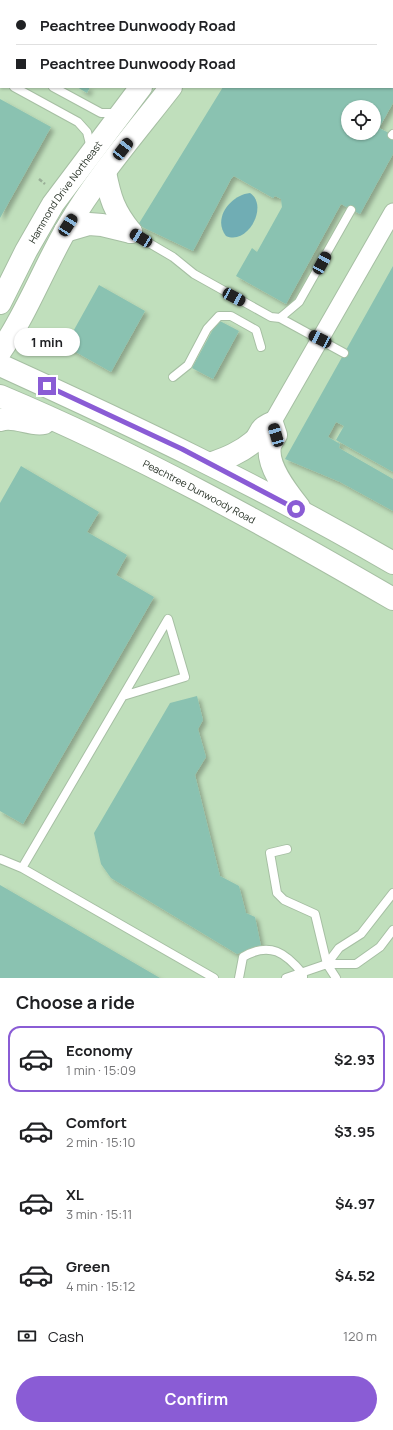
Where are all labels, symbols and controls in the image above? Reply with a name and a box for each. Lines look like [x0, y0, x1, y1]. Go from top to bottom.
text: Peachtree Dunwoody Road [40, 15, 236, 36]
text: Peachtree Dunwoody Road [40, 53, 236, 74]
map controls [341, 100, 381, 140]
button: locate [341, 100, 381, 140]
car [111, 136, 135, 162]
street label: Hammond Drive Northeast [25, 138, 105, 246]
car [56, 212, 80, 238]
car [128, 227, 154, 249]
car [311, 250, 333, 276]
car [221, 286, 247, 308]
callout: 1 min [14, 328, 80, 356]
car [307, 328, 333, 350]
text: 1 min [31, 333, 63, 351]
route end [38, 377, 56, 395]
car [267, 422, 285, 448]
street label: Peachtree Dunwoody Road [141, 456, 258, 527]
route start [287, 500, 305, 518]
text: Choose a ride [16, 990, 135, 1014]
text: Economy [66, 1040, 133, 1061]
icon: car [18, 1041, 54, 1077]
text: $2.93 [334, 1049, 375, 1070]
text: 1 min · 15:09 [66, 1061, 136, 1079]
text: Comfort [66, 1112, 127, 1133]
icon: car [18, 1113, 54, 1149]
text: $3.95 [334, 1121, 375, 1142]
text: 2 min · 15:10 [66, 1133, 135, 1151]
text: XL [66, 1184, 84, 1205]
icon: car [18, 1185, 54, 1221]
text: $4.97 [335, 1193, 375, 1214]
text: 3 min · 15:11 [66, 1205, 132, 1223]
text: Green [66, 1256, 110, 1277]
icon: car [18, 1257, 54, 1293]
text: $4.52 [335, 1265, 375, 1286]
text: 4 min · 15:12 [66, 1277, 135, 1295]
icon: cash [16, 1325, 38, 1347]
text: Cash [48, 1326, 84, 1347]
text: 120 m [343, 1327, 377, 1345]
button: Confirm [16, 1376, 377, 1422]

